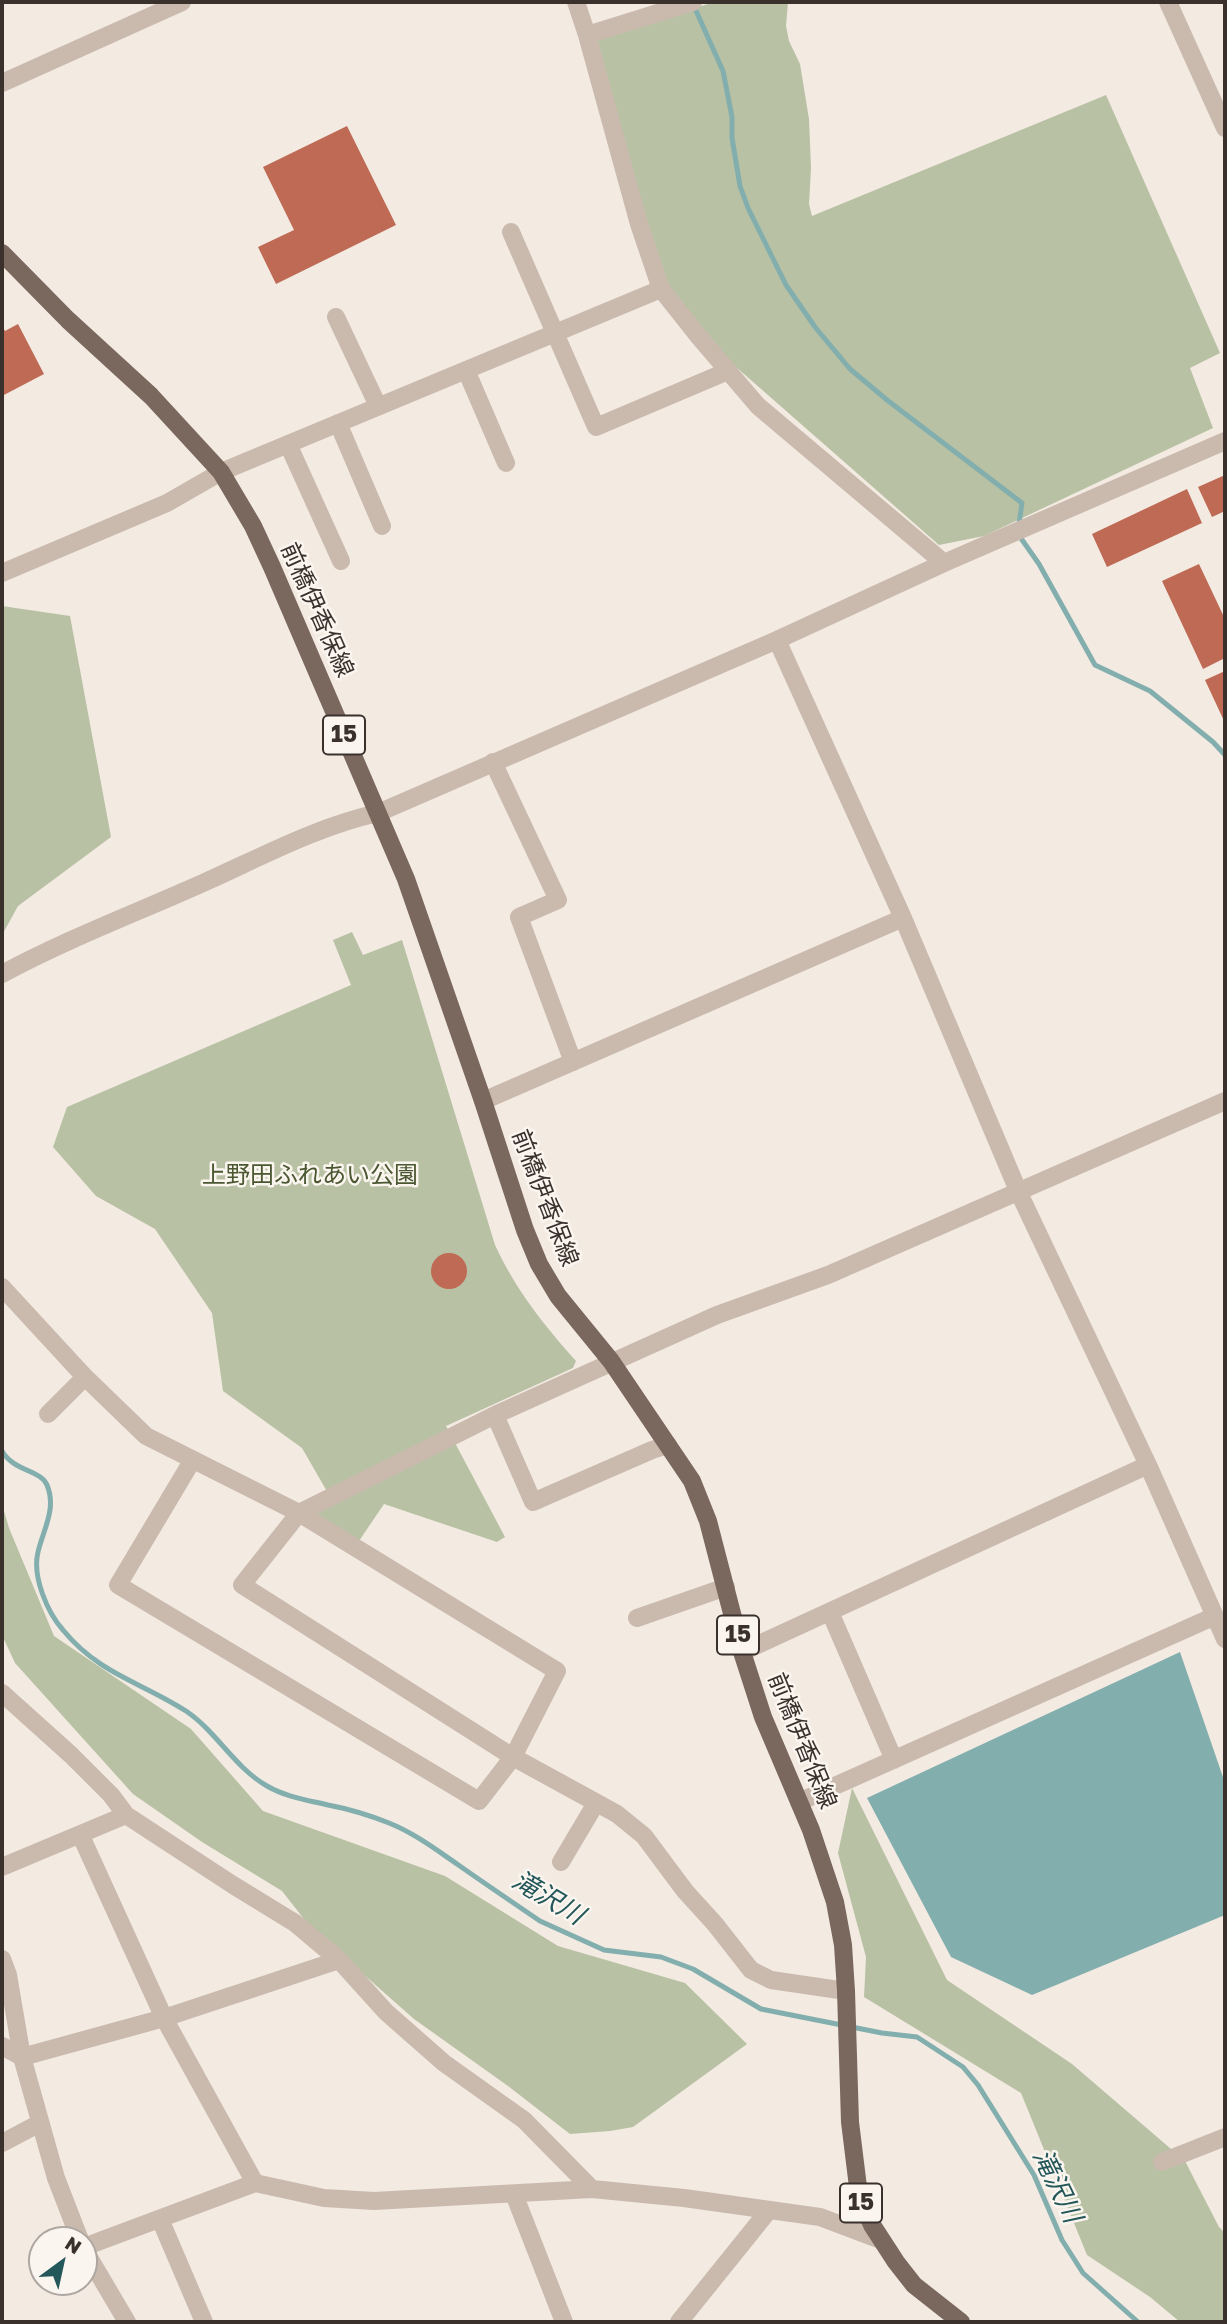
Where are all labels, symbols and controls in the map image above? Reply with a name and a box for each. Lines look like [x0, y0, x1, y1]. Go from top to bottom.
street label: 前橋伊香保線 [275, 538, 359, 682]
road number: 15 [323, 716, 365, 754]
street label: 前橋伊香保線 [506, 1126, 584, 1270]
park label: 上野田ふれあい公園 [202, 1161, 418, 1189]
road number: 15 [717, 1616, 759, 1654]
street label: 前橋伊香保線 [762, 1669, 842, 1813]
water label: 滝沢川 [507, 1865, 589, 1931]
water label: 滝沢川 [1026, 2144, 1088, 2228]
road number: 15 [840, 2184, 882, 2222]
north arrow [28, 2226, 98, 2296]
text: N [61, 2231, 86, 2258]

